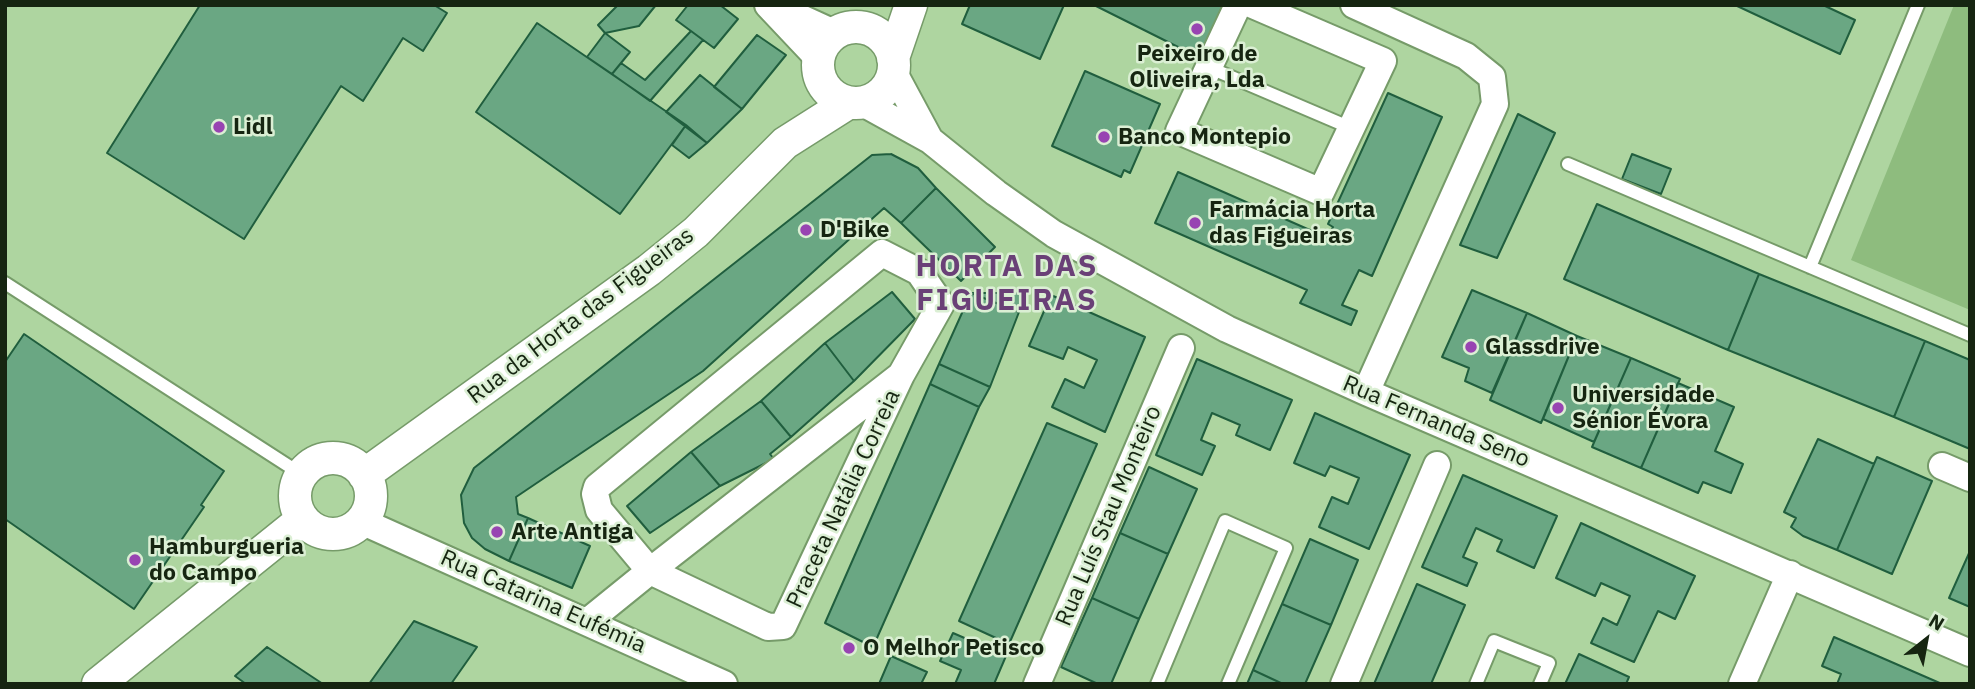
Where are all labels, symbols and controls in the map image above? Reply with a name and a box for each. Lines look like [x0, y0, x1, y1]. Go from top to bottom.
marker: Peixeiro de Oliveira, Lda [1189, 21, 1205, 37]
place label: Peixeiro de Oliveira, Lda [1129, 40, 1265, 94]
place label: Lidl [233, 113, 273, 141]
marker: Lidl [211, 119, 227, 135]
place label: Banco Montepio [1118, 123, 1291, 151]
marker: Banco Montepio [1096, 129, 1112, 145]
place label: Farmácia Horta das Figueiras [1209, 196, 1375, 250]
marker: Farmácia Horta das Figueiras [1187, 215, 1203, 231]
place label: D'Bike [820, 216, 889, 244]
street label: Rua da Horta das Figueiras [462, 222, 700, 410]
marker: D'Bike [798, 222, 814, 238]
district label: HORTA DAS FIGUEIRAS [917, 249, 1097, 320]
place label: Glassdrive [1485, 333, 1600, 361]
marker: Glassdrive [1463, 339, 1479, 355]
street label: Rua Fernanda Seno [1338, 370, 1534, 474]
place label: Universidade Sénior Évora [1572, 381, 1715, 435]
street label: Praceta Natália Correia [781, 386, 907, 612]
marker: Universidade Sénior Évora [1550, 400, 1566, 416]
street label: Rua Luís Stau Monteiro [1050, 402, 1168, 630]
place label: Arte Antiga [511, 518, 634, 546]
marker: Arte Antiga [489, 524, 505, 540]
place label: Hamburgueria do Campo [149, 533, 304, 587]
street label: Rua Catarina Eufémia [436, 544, 650, 660]
marker: Hamburgueria do Campo [127, 552, 143, 568]
north arrow [1891, 605, 1961, 675]
text: N [1925, 608, 1949, 636]
place label: O Melhor Petisco [863, 634, 1044, 662]
marker: O Melhor Petisco [841, 640, 857, 656]

